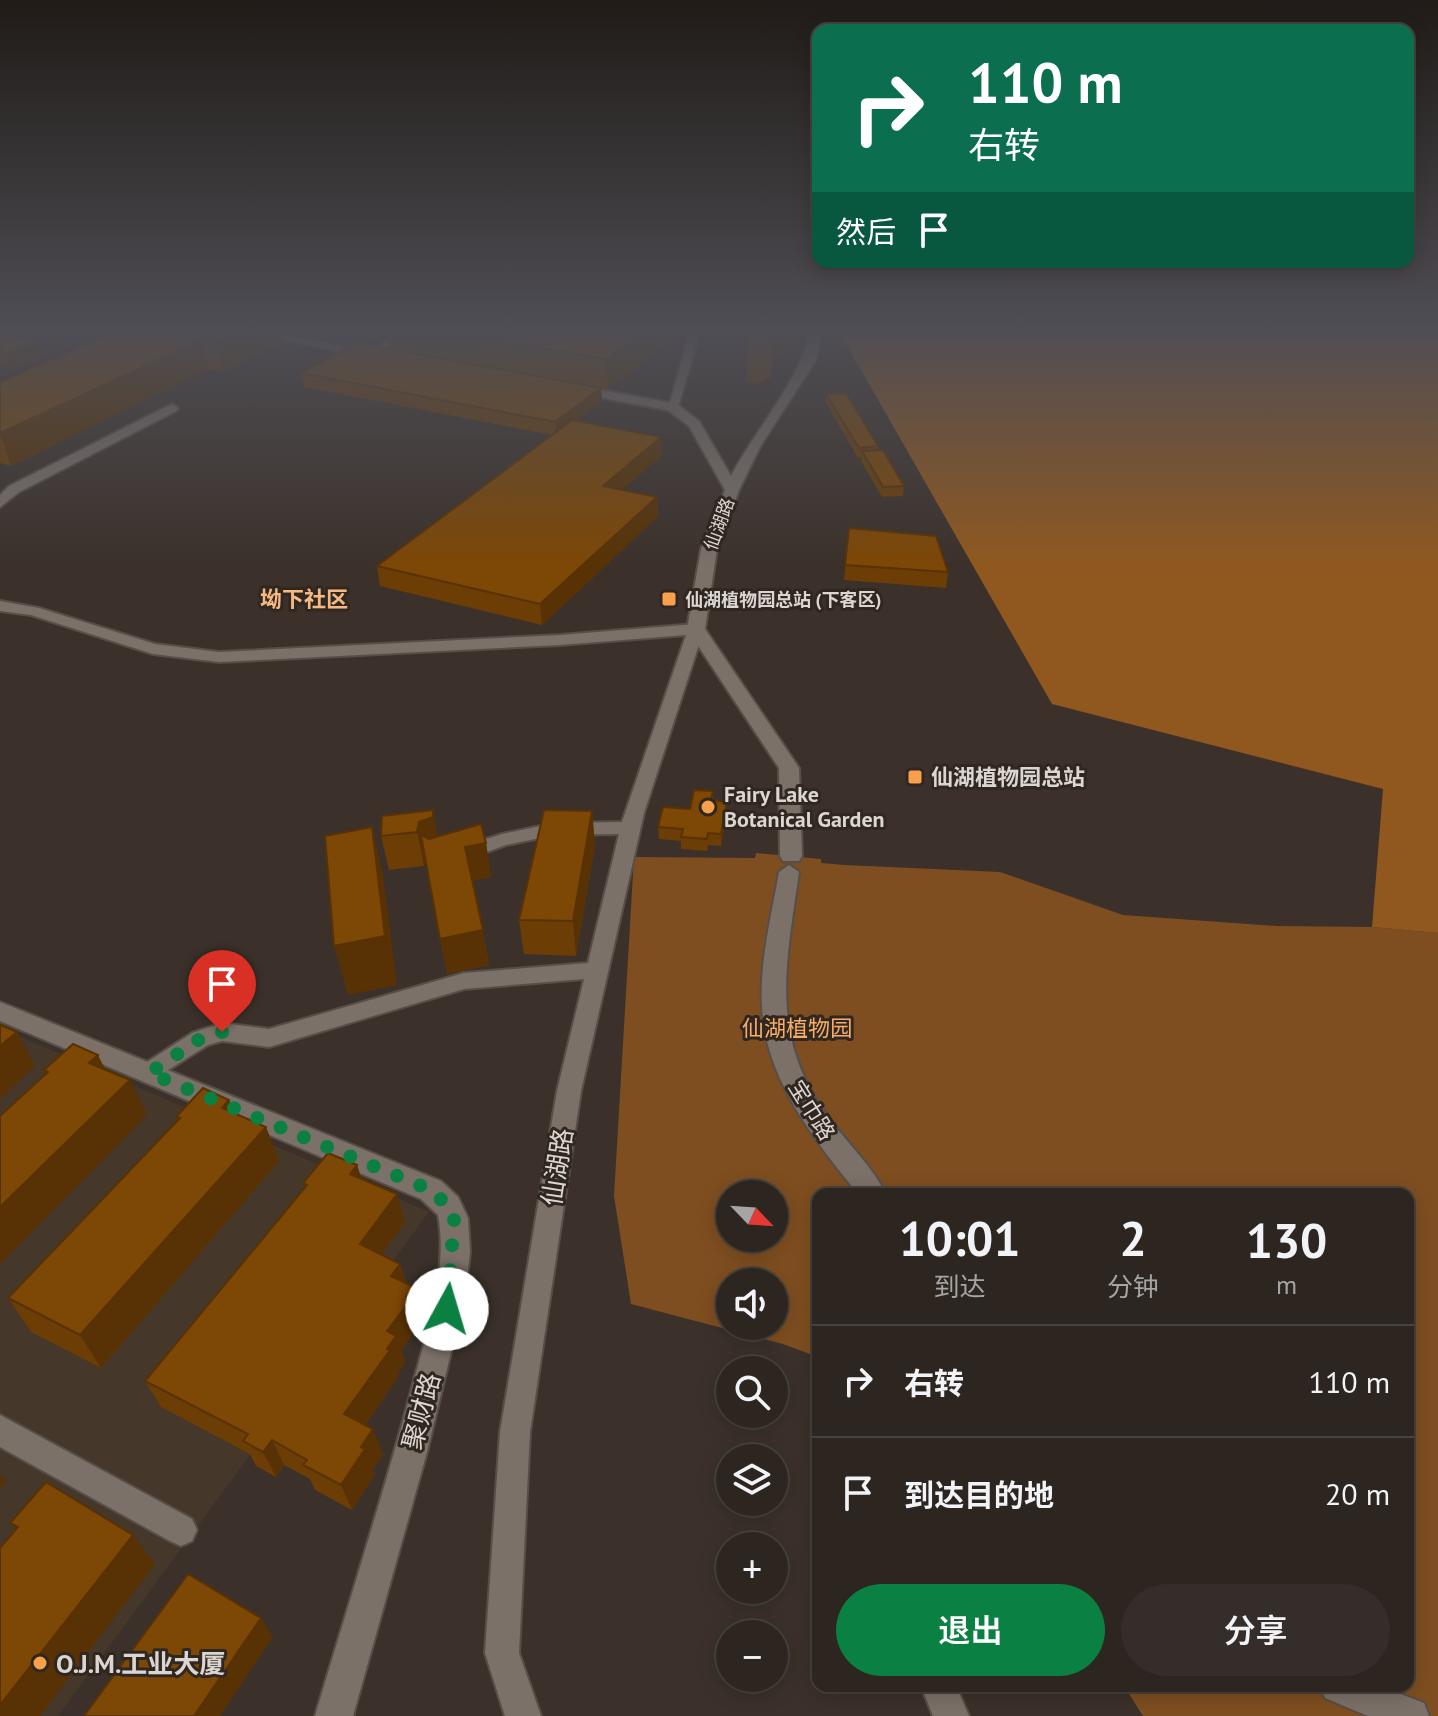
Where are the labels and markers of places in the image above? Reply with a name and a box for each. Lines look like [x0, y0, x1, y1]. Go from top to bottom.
place label: 仙湖植物园总站 (下客区) [685, 588, 881, 611]
marker: 仙湖植物园总站 (下客区) [660, 590, 678, 608]
place label: 仙湖植物园总站 [931, 763, 1085, 791]
marker: 仙湖植物园总站 [906, 768, 924, 786]
place label: Fairy Lake Botanical Garden [724, 780, 885, 833]
marker: Fairy Lake Botanical Garden [699, 798, 717, 816]
pin [188, 950, 256, 1032]
place label: O.J.M.工业大厦 [56, 1647, 225, 1680]
marker: O.J.M.工业大厦 [31, 1654, 49, 1672]

